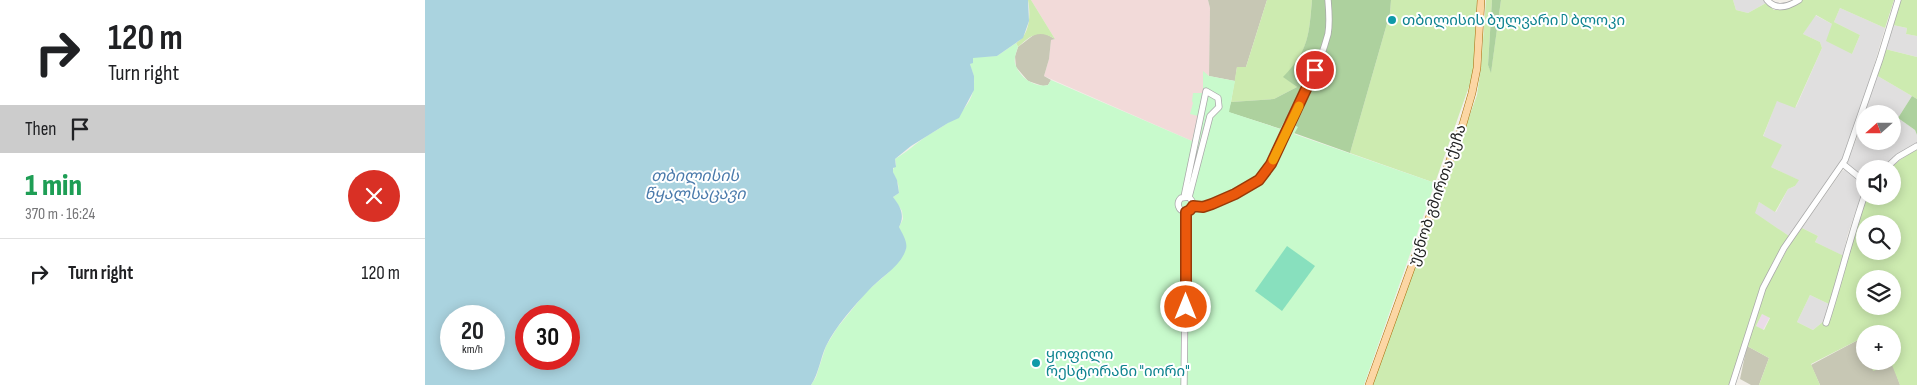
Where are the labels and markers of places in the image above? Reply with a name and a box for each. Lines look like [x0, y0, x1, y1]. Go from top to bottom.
place label: თბილისის ბულვარი D ბლოკი [1402, 11, 1625, 30]
marker: თბილისის ბულვარი D ბლოკი [1386, 14, 1398, 26]
pin [1294, 49, 1336, 91]
place label: ყოფილი რესტორანი "იორი" [1046, 345, 1190, 381]
marker: ყოფილი რესტორანი "იორი" [1030, 357, 1042, 369]

